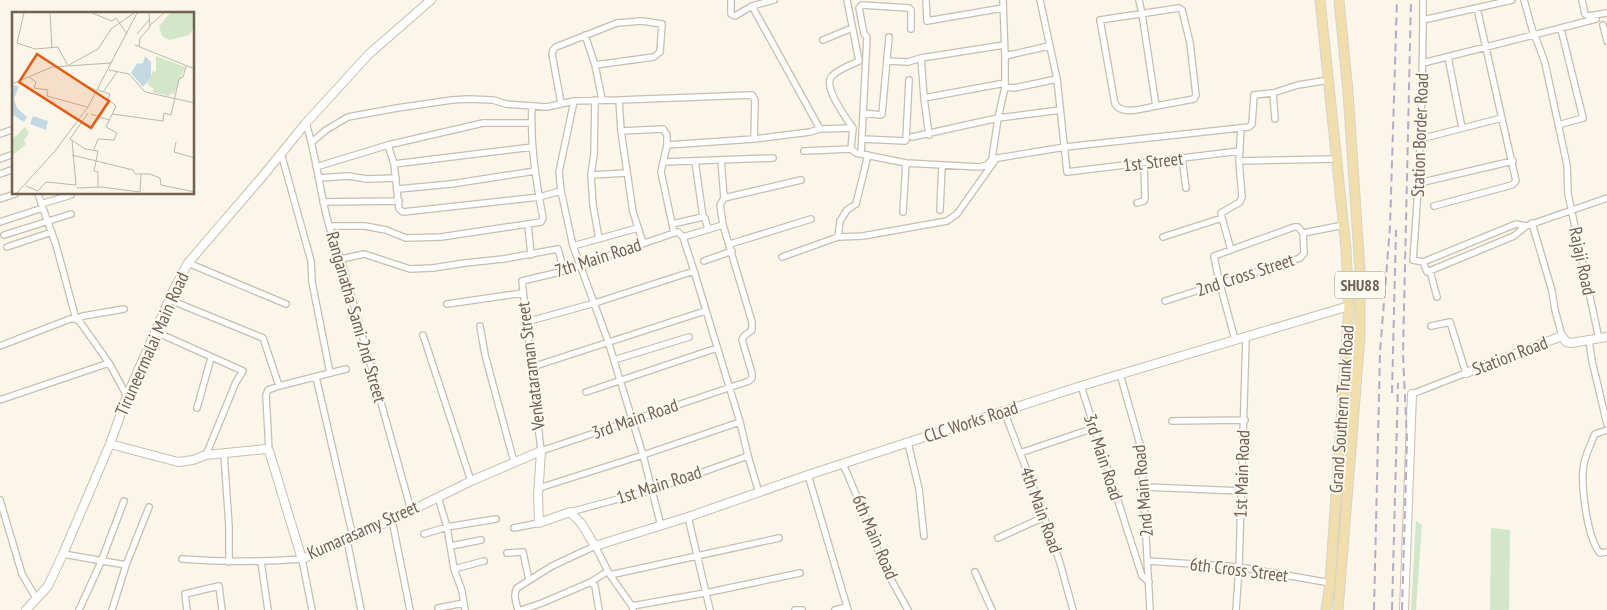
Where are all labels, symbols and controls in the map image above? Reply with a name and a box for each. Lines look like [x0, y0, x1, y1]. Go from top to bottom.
inset map [12, 12, 195, 195]
street label: Station Border Road [1406, 73, 1433, 197]
street label: 1st Street [1122, 146, 1184, 177]
street label: Rajaji Road [1564, 225, 1601, 297]
street label: Ranganatha Sami 2nd Street [321, 229, 392, 405]
street label: 7th Main Road [552, 233, 644, 282]
street label: 2nd Cross Street [1193, 248, 1297, 301]
street label: Tiruneermalai Main Road [109, 268, 194, 419]
road number: SHU88 [1335, 272, 1385, 298]
street label: Venkataraman Street [511, 301, 550, 433]
street label: Grand Southern Trunk Road [1324, 324, 1359, 494]
street label: Station Road [1469, 331, 1551, 380]
street label: 3rd Main Road [589, 393, 681, 444]
street label: CLC Works Road [921, 396, 1021, 448]
street label: 3rd Main Road [1079, 411, 1128, 503]
street label: 1st Main Road [1228, 430, 1255, 518]
street label: 2nd Main Road [1127, 444, 1158, 538]
street label: 1st Main Road [613, 460, 704, 509]
street label: 4th Main Road [1015, 464, 1068, 556]
street label: 6th Main Road [847, 491, 904, 583]
street label: Kumarasamy Street [303, 495, 422, 564]
street label: 6th Cross Street [1189, 552, 1290, 587]

